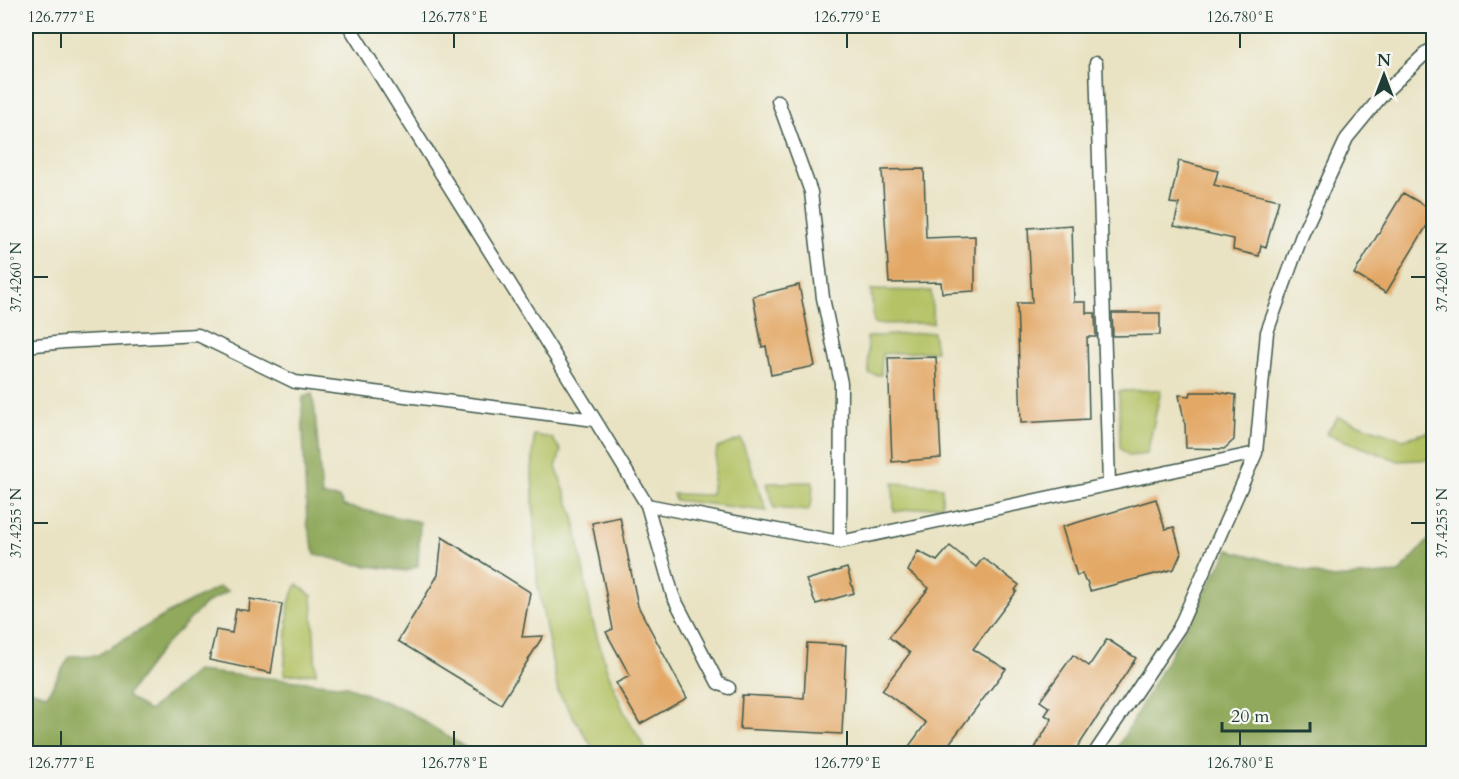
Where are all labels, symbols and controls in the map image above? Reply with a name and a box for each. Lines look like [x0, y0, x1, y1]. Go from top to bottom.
text: 126.777°E [28, 7, 94, 27]
text: 126.778°E [421, 7, 487, 27]
text: 126.779°E [814, 7, 880, 27]
text: 126.780°E [1207, 7, 1273, 27]
north arrow [1354, 45, 1414, 105]
text: N [1377, 50, 1391, 72]
text: 37.4260°N [6, 242, 26, 312]
text: 37.4260°N [1432, 242, 1452, 312]
text: 37.4255°N [6, 488, 26, 558]
text: 37.4255°N [1432, 488, 1452, 558]
scale bar [1222, 695, 1310, 733]
text: 20 m [1231, 704, 1270, 729]
text: 126.777°E [28, 753, 94, 773]
text: 126.778°E [421, 753, 487, 773]
text: 126.779°E [814, 753, 880, 773]
text: 126.780°E [1207, 753, 1273, 773]

